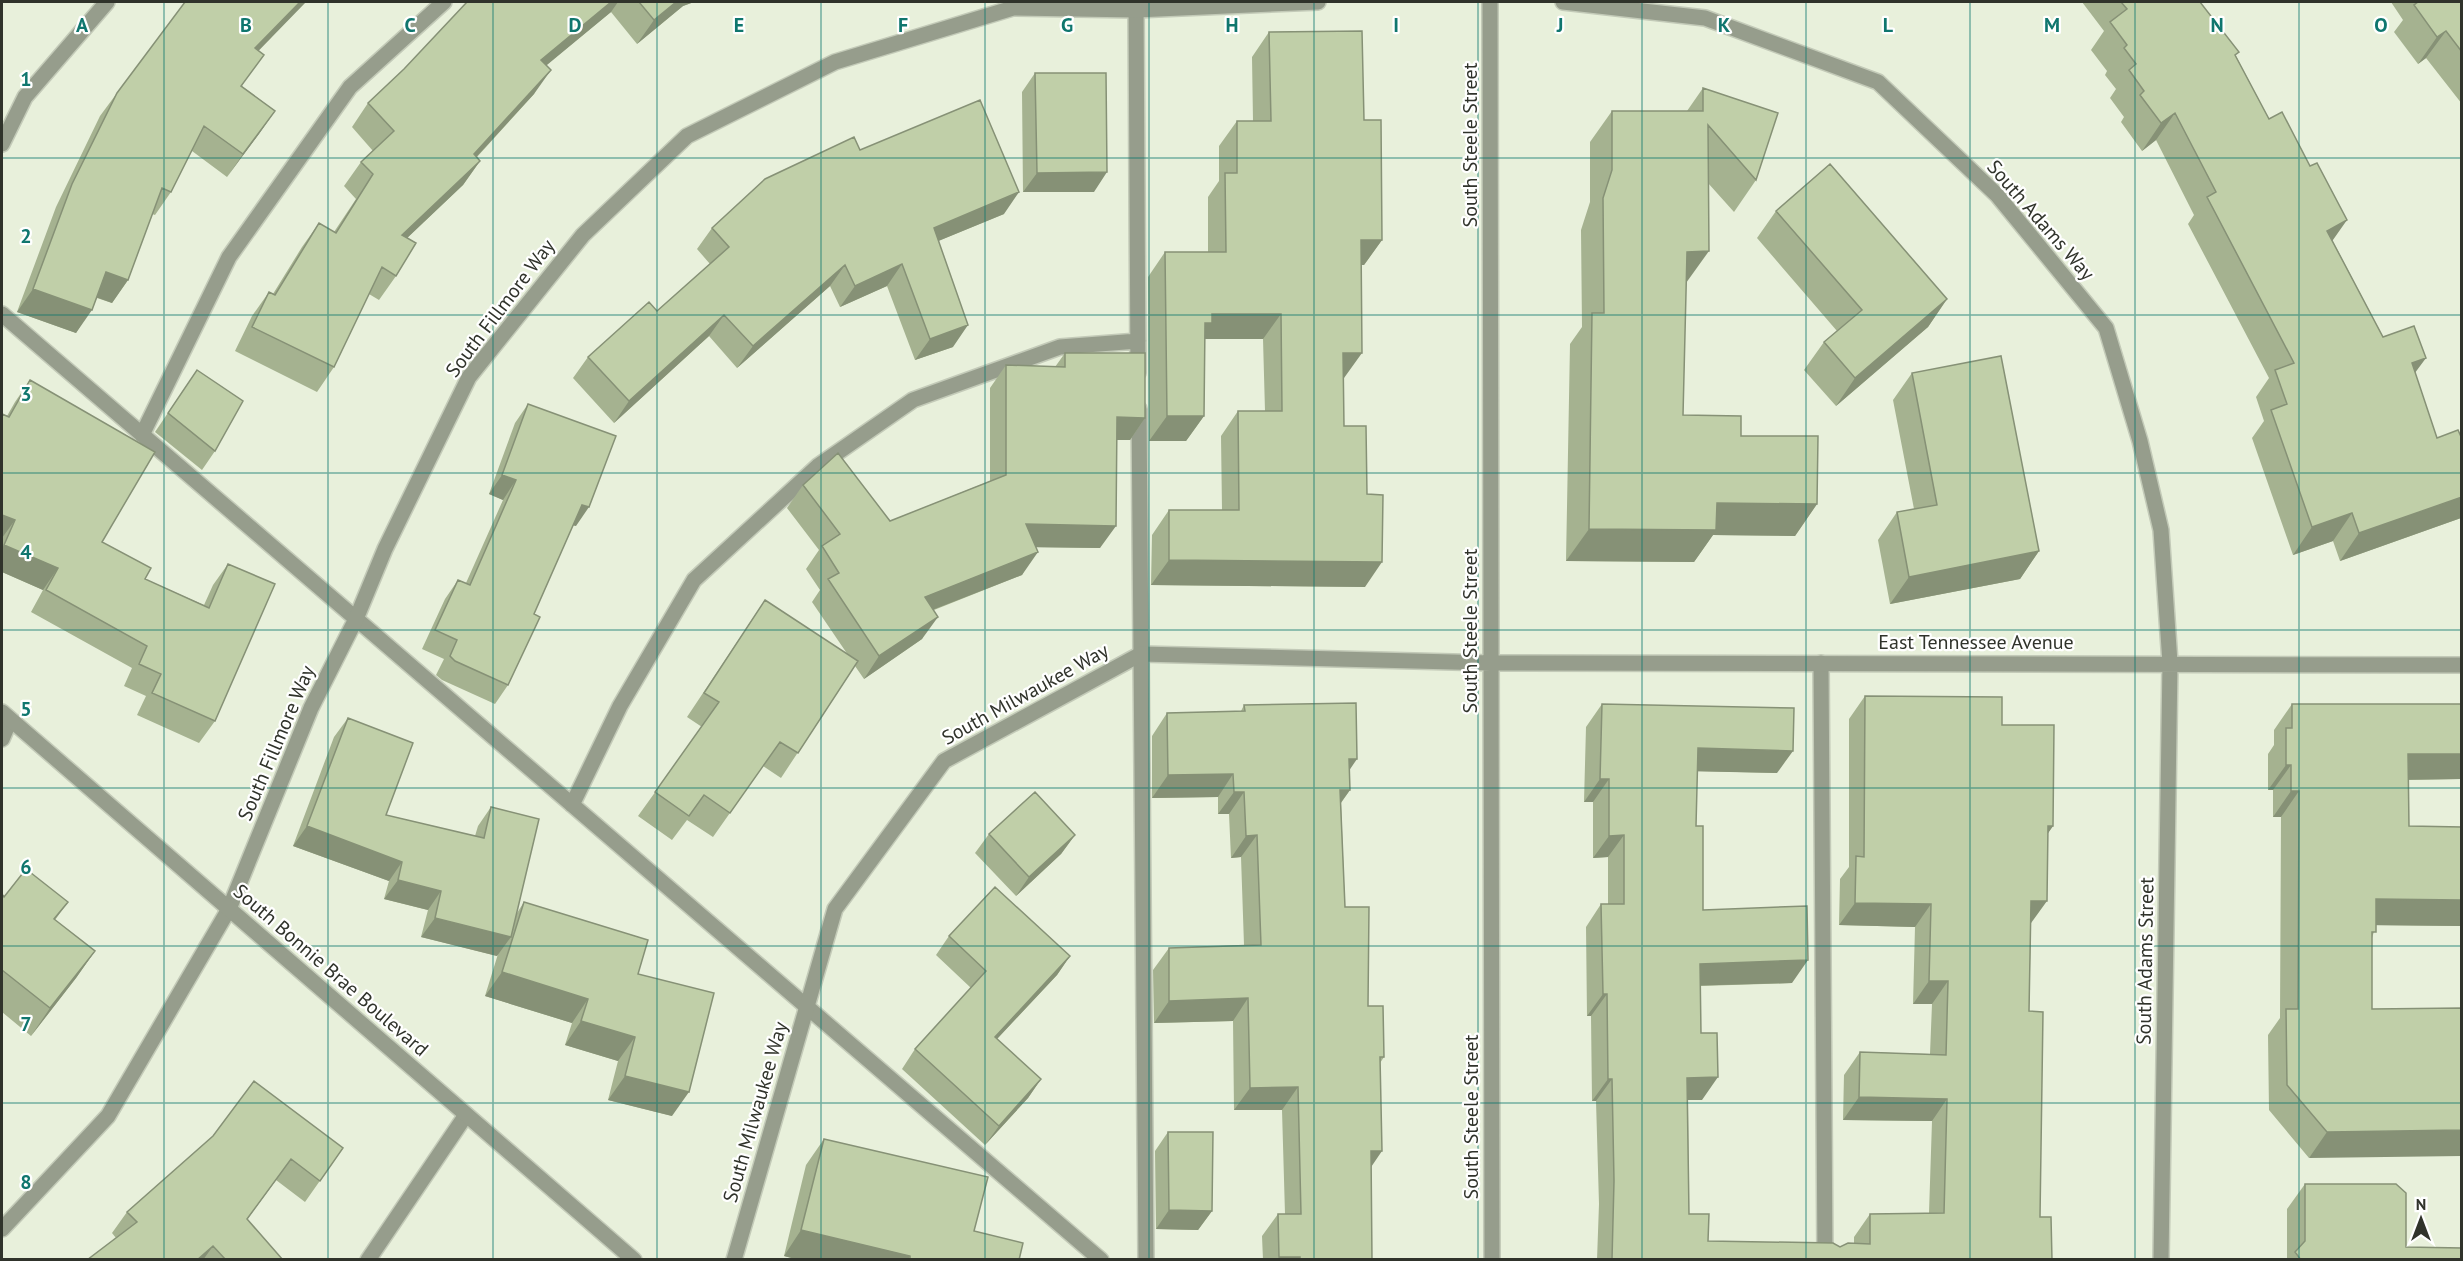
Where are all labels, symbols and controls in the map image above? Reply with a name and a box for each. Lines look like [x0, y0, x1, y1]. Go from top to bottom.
text: A [76, 12, 89, 38]
text: B [240, 12, 252, 38]
text: C [404, 12, 416, 38]
text: D [569, 12, 582, 38]
text: E [734, 12, 744, 38]
text: F [898, 12, 908, 38]
text: G [1061, 12, 1073, 38]
text: H [1225, 12, 1239, 38]
text: I [1393, 12, 1399, 38]
text: J [1556, 12, 1563, 38]
text: K [1718, 12, 1731, 38]
text: L [1883, 12, 1894, 38]
text: M [2044, 12, 2060, 38]
text: N [2210, 12, 2224, 38]
text: O [2374, 12, 2388, 38]
street label: South Steele Street [1457, 62, 1483, 227]
text: 1 [20, 66, 32, 92]
street label: South Adams Way [1981, 154, 2101, 286]
text: 2 [20, 223, 32, 249]
street label: South Fillmore Way [440, 233, 561, 382]
text: 3 [20, 381, 32, 407]
text: 4 [20, 539, 32, 565]
street label: South Steele Street [1457, 548, 1483, 713]
street label: East Tennessee Avenue [1878, 629, 2074, 655]
street label: South Milwaukee Way [937, 637, 1114, 751]
street label: South Fillmore Way [232, 661, 321, 825]
text: 5 [20, 696, 32, 722]
text: 6 [20, 854, 32, 880]
street label: South Adams Street [2131, 877, 2159, 1045]
street label: South Bonnie Brae Boulevard [228, 878, 434, 1062]
text: 7 [20, 1011, 32, 1037]
street label: South Milwaukee Way [717, 1018, 793, 1205]
street label: South Steele Street [1458, 1034, 1484, 1199]
text: 8 [20, 1169, 32, 1195]
north arrow [2391, 1189, 2451, 1249]
text: N [2416, 1194, 2426, 1214]

